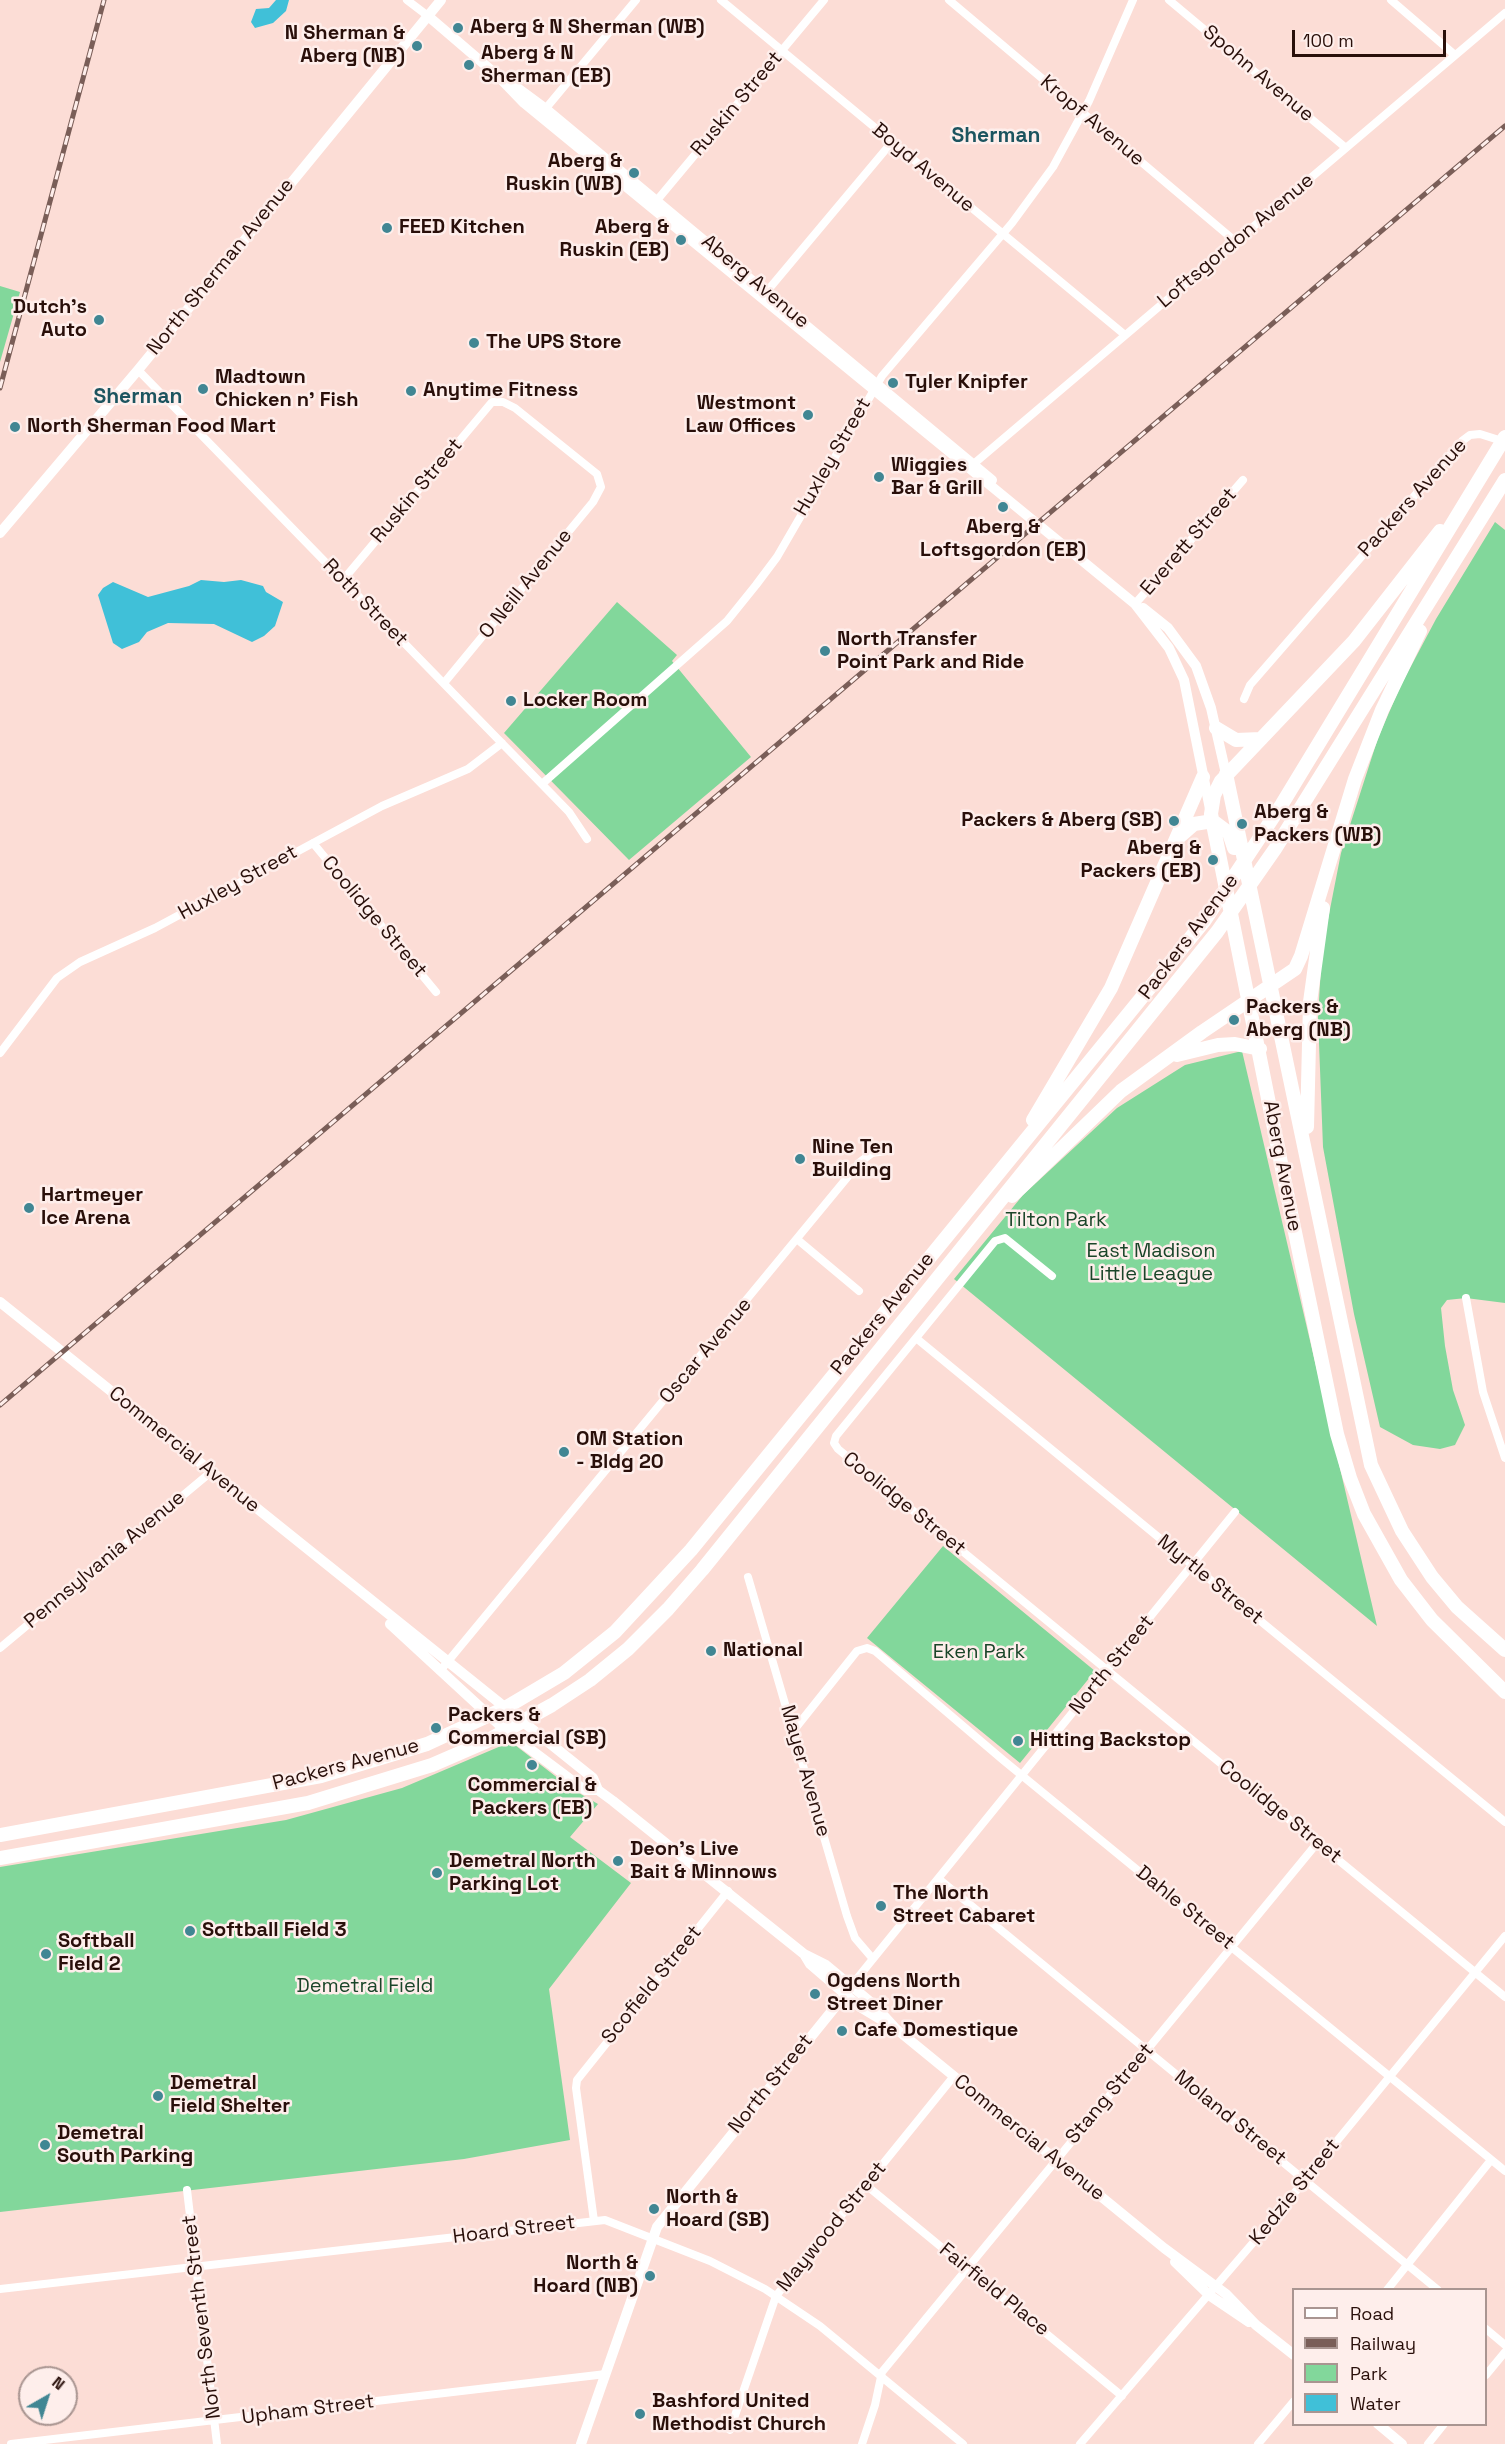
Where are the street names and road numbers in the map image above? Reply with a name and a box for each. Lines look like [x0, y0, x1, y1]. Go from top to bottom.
street label: Spohn Avenue [1198, 21, 1318, 127]
street label: Ruskin Street [686, 47, 788, 161]
street label: Kropf Avenue [1035, 70, 1149, 172]
street label: Boyd Avenue [867, 118, 979, 218]
street label: Loftsgordon Avenue [1153, 169, 1319, 313]
street label: North Sherman Avenue [142, 174, 300, 360]
street label: Aberg Avenue [696, 230, 814, 334]
street label: Huxley Street [789, 394, 877, 520]
street label: Ruskin Street [366, 434, 468, 548]
street label: Packers Avenue [1354, 434, 1472, 562]
street label: Everett Street [1136, 483, 1242, 601]
street label: O Neill Avenue [474, 524, 578, 644]
street label: Roth Street [317, 554, 413, 652]
street label: Huxley Street [174, 840, 302, 926]
street label: Coolidge Street [316, 851, 432, 983]
street label: Packers Avenue [1134, 870, 1244, 1004]
street label: Aberg Avenue [1258, 1098, 1306, 1234]
street label: Packers Avenue [826, 1248, 940, 1380]
street label: Oscar Avenue [655, 1293, 757, 1409]
street label: Commercial Avenue [104, 1382, 264, 1518]
street label: Coolidge Street [838, 1447, 970, 1561]
street label: Pennsylvania Avenue [20, 1486, 190, 1634]
street label: Myrtle Street [1152, 1530, 1268, 1630]
street label: North Street [1065, 1610, 1159, 1720]
street label: Mayer Avenue [775, 1702, 835, 1840]
street label: Packers Avenue [270, 1734, 422, 1796]
street label: Coolidge Street [1214, 1755, 1346, 1869]
street label: Dahle Street [1131, 1861, 1239, 1955]
street label: Scofield Street [597, 1921, 707, 2049]
street label: North Street [724, 2029, 818, 2139]
street label: Stang Street [1061, 2039, 1159, 2149]
street label: Moland Street [1169, 2065, 1291, 2171]
street label: Commercial Avenue [949, 2070, 1109, 2206]
street label: Kedzie Street [1245, 2134, 1345, 2250]
street label: Maywood Street [772, 2157, 892, 2297]
street label: Hoard Street [451, 2211, 577, 2249]
street label: North Seventh Street [178, 2214, 226, 2420]
street label: Fairfield Place [934, 2238, 1054, 2342]
street label: Upham Street [240, 2390, 376, 2430]

